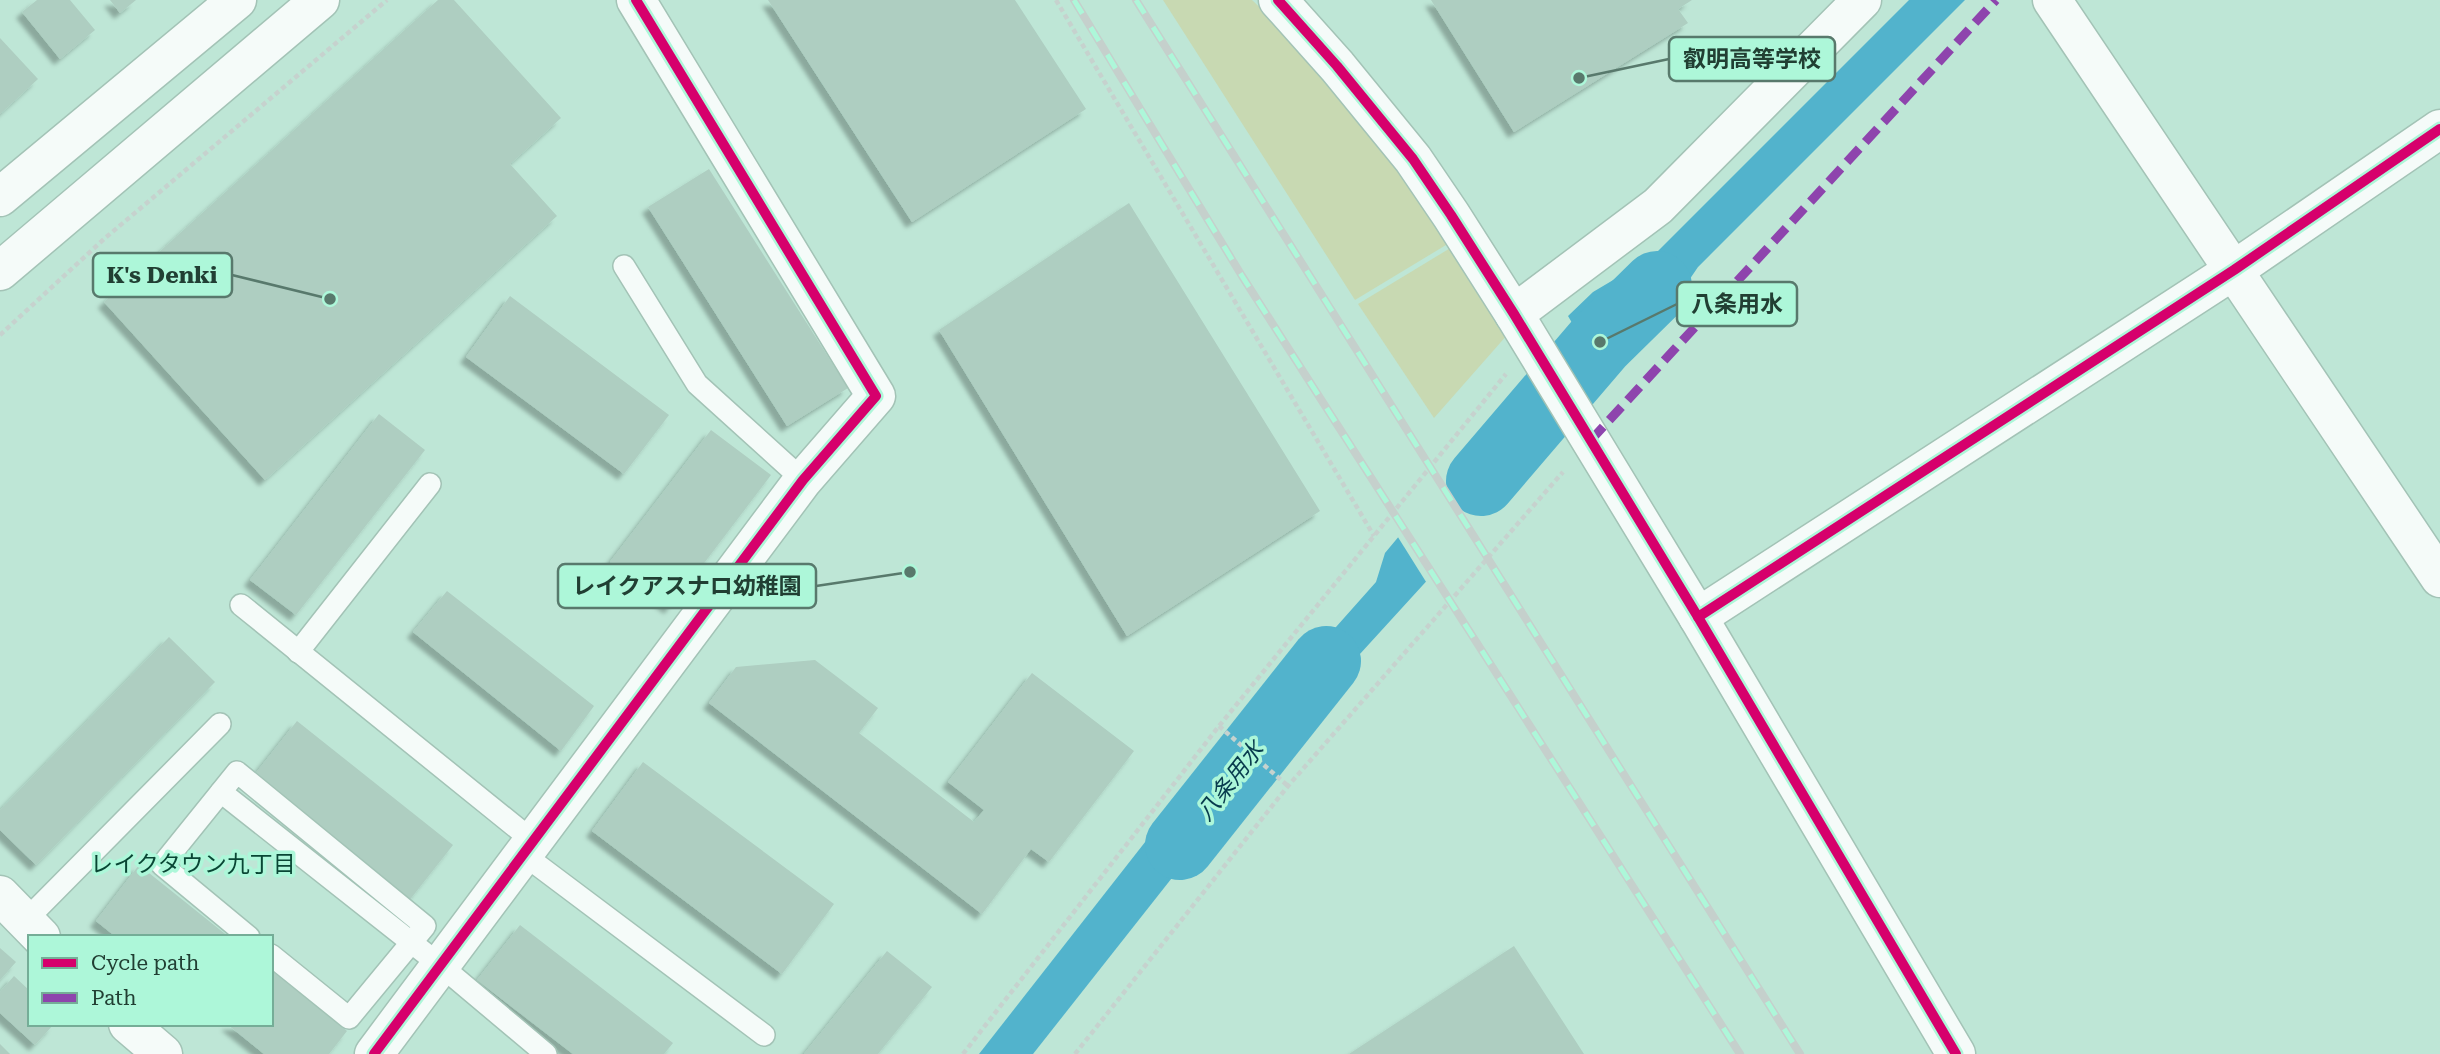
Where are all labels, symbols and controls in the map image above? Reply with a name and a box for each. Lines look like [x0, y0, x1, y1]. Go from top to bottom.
callout: 叡明高等学校 [1669, 37, 1835, 81]
text: 叡明高等学校 [1683, 46, 1821, 73]
callout: K's Denki [93, 253, 232, 297]
text: K's Denki [107, 262, 218, 289]
callout: 八条用水 [1677, 282, 1797, 326]
text: 八条用水 [1691, 291, 1783, 318]
callout: レイクアスナロ幼稚園 [558, 564, 816, 608]
text: レイクアスナロ幼稚園 [572, 573, 802, 600]
water label: 八条用水 [1191, 734, 1271, 826]
district label: レイクタウン九丁目 [90, 851, 296, 878]
legend [28, 935, 273, 1026]
text: Cycle path [91, 951, 200, 975]
text: Path [91, 986, 137, 1010]

